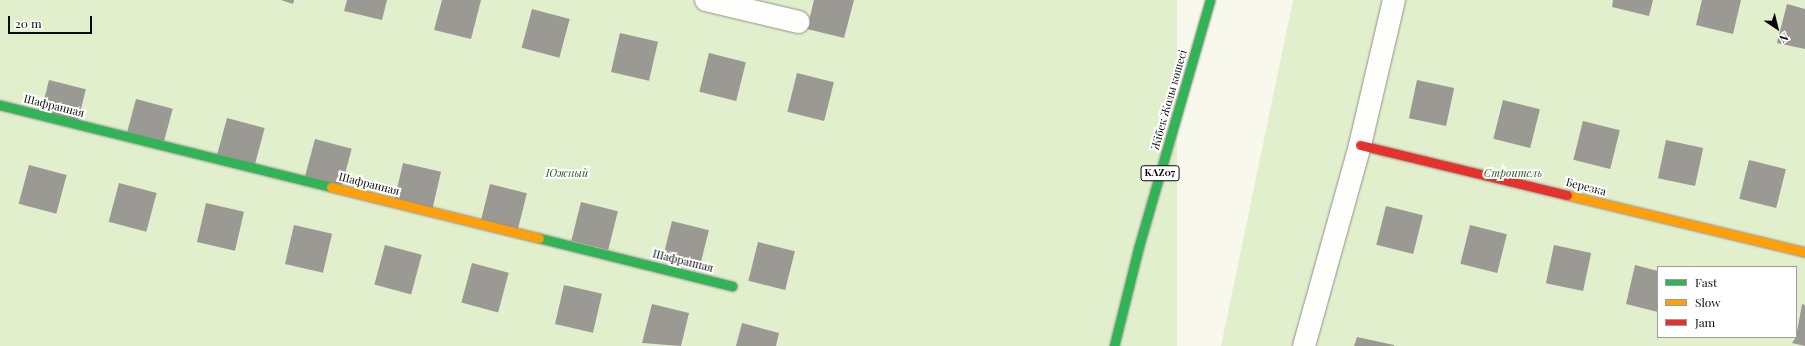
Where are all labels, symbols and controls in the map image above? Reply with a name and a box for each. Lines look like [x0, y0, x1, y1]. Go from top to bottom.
scale bar [10, 8, 94, 34]
north arrow [1757, 8, 1797, 48]
text: 20 m [15, 15, 42, 31]
text: N [1777, 30, 1792, 47]
street label: Жібек Жолы көшесі [1148, 48, 1190, 152]
street label: Шафранная [22, 92, 86, 120]
road number: KAZ07 [1140, 165, 1180, 181]
park label: Южный [546, 166, 588, 180]
park label: Строитель [1484, 166, 1542, 180]
street label: Шафранная [337, 170, 401, 198]
street label: Березка [1565, 176, 1607, 198]
street label: Шафранная [651, 247, 715, 275]
legend [1657, 266, 1797, 338]
text: Fast [1695, 274, 1717, 290]
text: Slow [1695, 294, 1721, 310]
text: Jam [1695, 314, 1715, 330]

